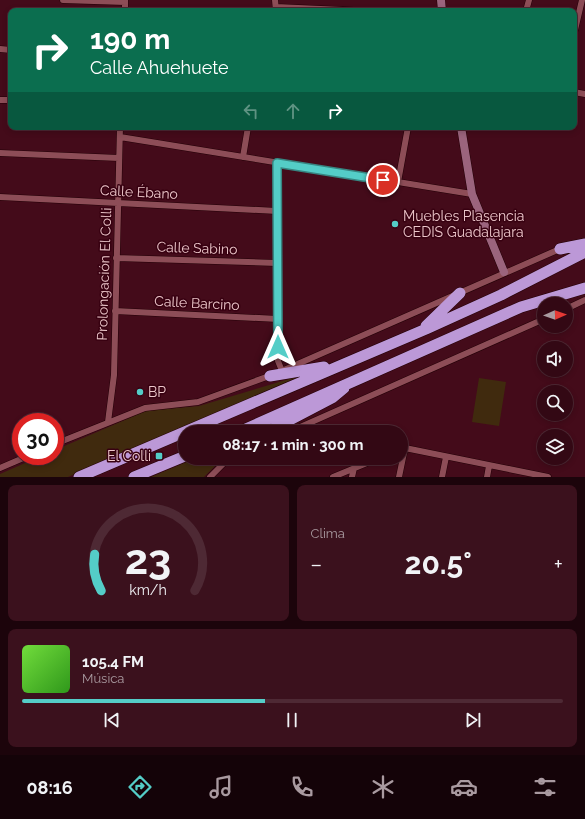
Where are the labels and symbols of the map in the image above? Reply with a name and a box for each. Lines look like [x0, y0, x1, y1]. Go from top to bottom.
pin [366, 163, 400, 197]
street label: Calle Ébano [100, 181, 178, 202]
street label: Prolongación El Colli [94, 207, 114, 341]
place label: Muebles Plasencia CEDIS Guadalajara [403, 208, 524, 240]
marker: Muebles Plasencia CEDIS Guadalajara [390, 219, 400, 229]
street label: Calle Sabino [156, 239, 238, 257]
street label: Calle Barcino [154, 293, 240, 313]
north arrow [537, 297, 573, 333]
position arrow [257, 326, 299, 368]
place label: BP [148, 384, 166, 400]
marker: BP [135, 387, 145, 397]
speed limit sign: 30 [12, 413, 64, 465]
place label: El Colli [107, 448, 151, 464]
marker: El Colli [154, 451, 164, 461]

